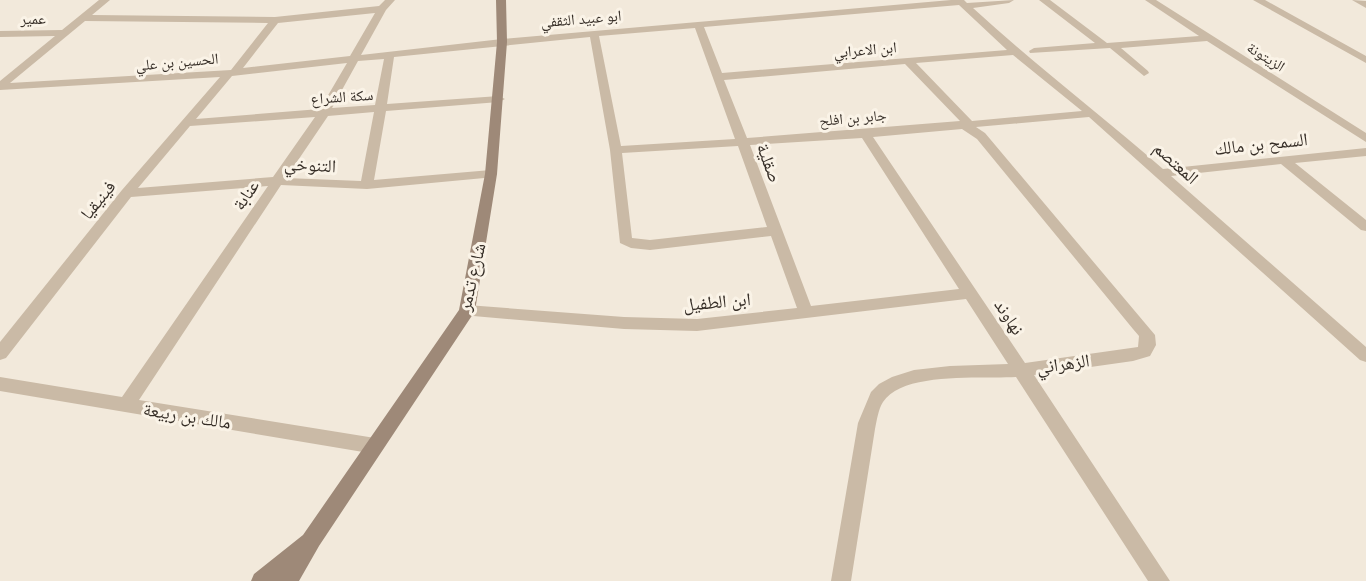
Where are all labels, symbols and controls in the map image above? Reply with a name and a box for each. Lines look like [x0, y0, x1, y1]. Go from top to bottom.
street label: ابو عبيد الثقفي [540, 7, 622, 34]
street label: عمير [19, 10, 46, 28]
street label: ابن الاعرابي [833, 38, 898, 65]
street label: الزيتونة [1244, 38, 1288, 76]
street label: الحسين بن علي [135, 49, 219, 77]
street label: سكة الشراع [310, 86, 374, 109]
street label: جابر بن افلح [819, 106, 888, 131]
street label: السمح بن مالك [1213, 128, 1309, 161]
street label: المعتصم [1148, 137, 1203, 190]
street label: صقلية [752, 140, 786, 185]
street label: التنوخي [283, 153, 337, 181]
street label: فينيقيا [76, 176, 120, 223]
street label: عنابة [228, 176, 264, 214]
street label: شارع تدمر [453, 241, 490, 314]
street label: ابن الطفيل [682, 288, 752, 316]
street label: نهاوند [990, 295, 1029, 339]
street label: الزهراني [1035, 349, 1091, 382]
street label: مالك بن ربيعة [142, 398, 232, 434]

